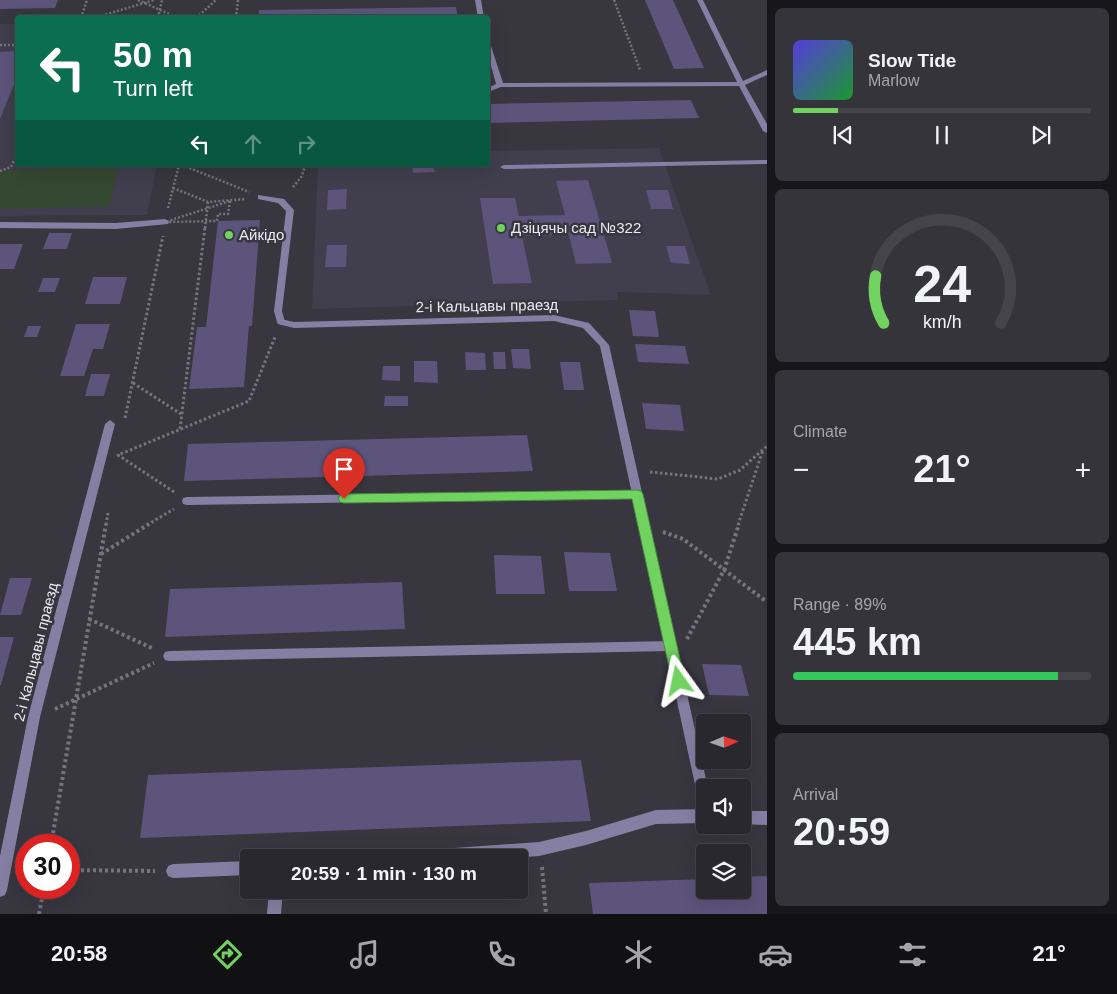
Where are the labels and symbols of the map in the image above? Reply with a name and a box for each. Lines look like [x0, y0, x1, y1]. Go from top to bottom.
place label: Дзіцячы сад №322 [511, 219, 641, 236]
marker: Дзіцячы сад №322 [495, 222, 507, 234]
place label: Айкідо [239, 226, 284, 243]
marker: Айкідо [223, 229, 235, 241]
street label: 2-і Кальцавы праезд [416, 296, 559, 315]
pin [323, 448, 365, 499]
street label: 2-і Кальцавы праезд [10, 580, 61, 723]
position arrow [652, 654, 704, 706]
north arrow [696, 714, 751, 769]
speed limit sign: 30 [15, 834, 80, 899]

